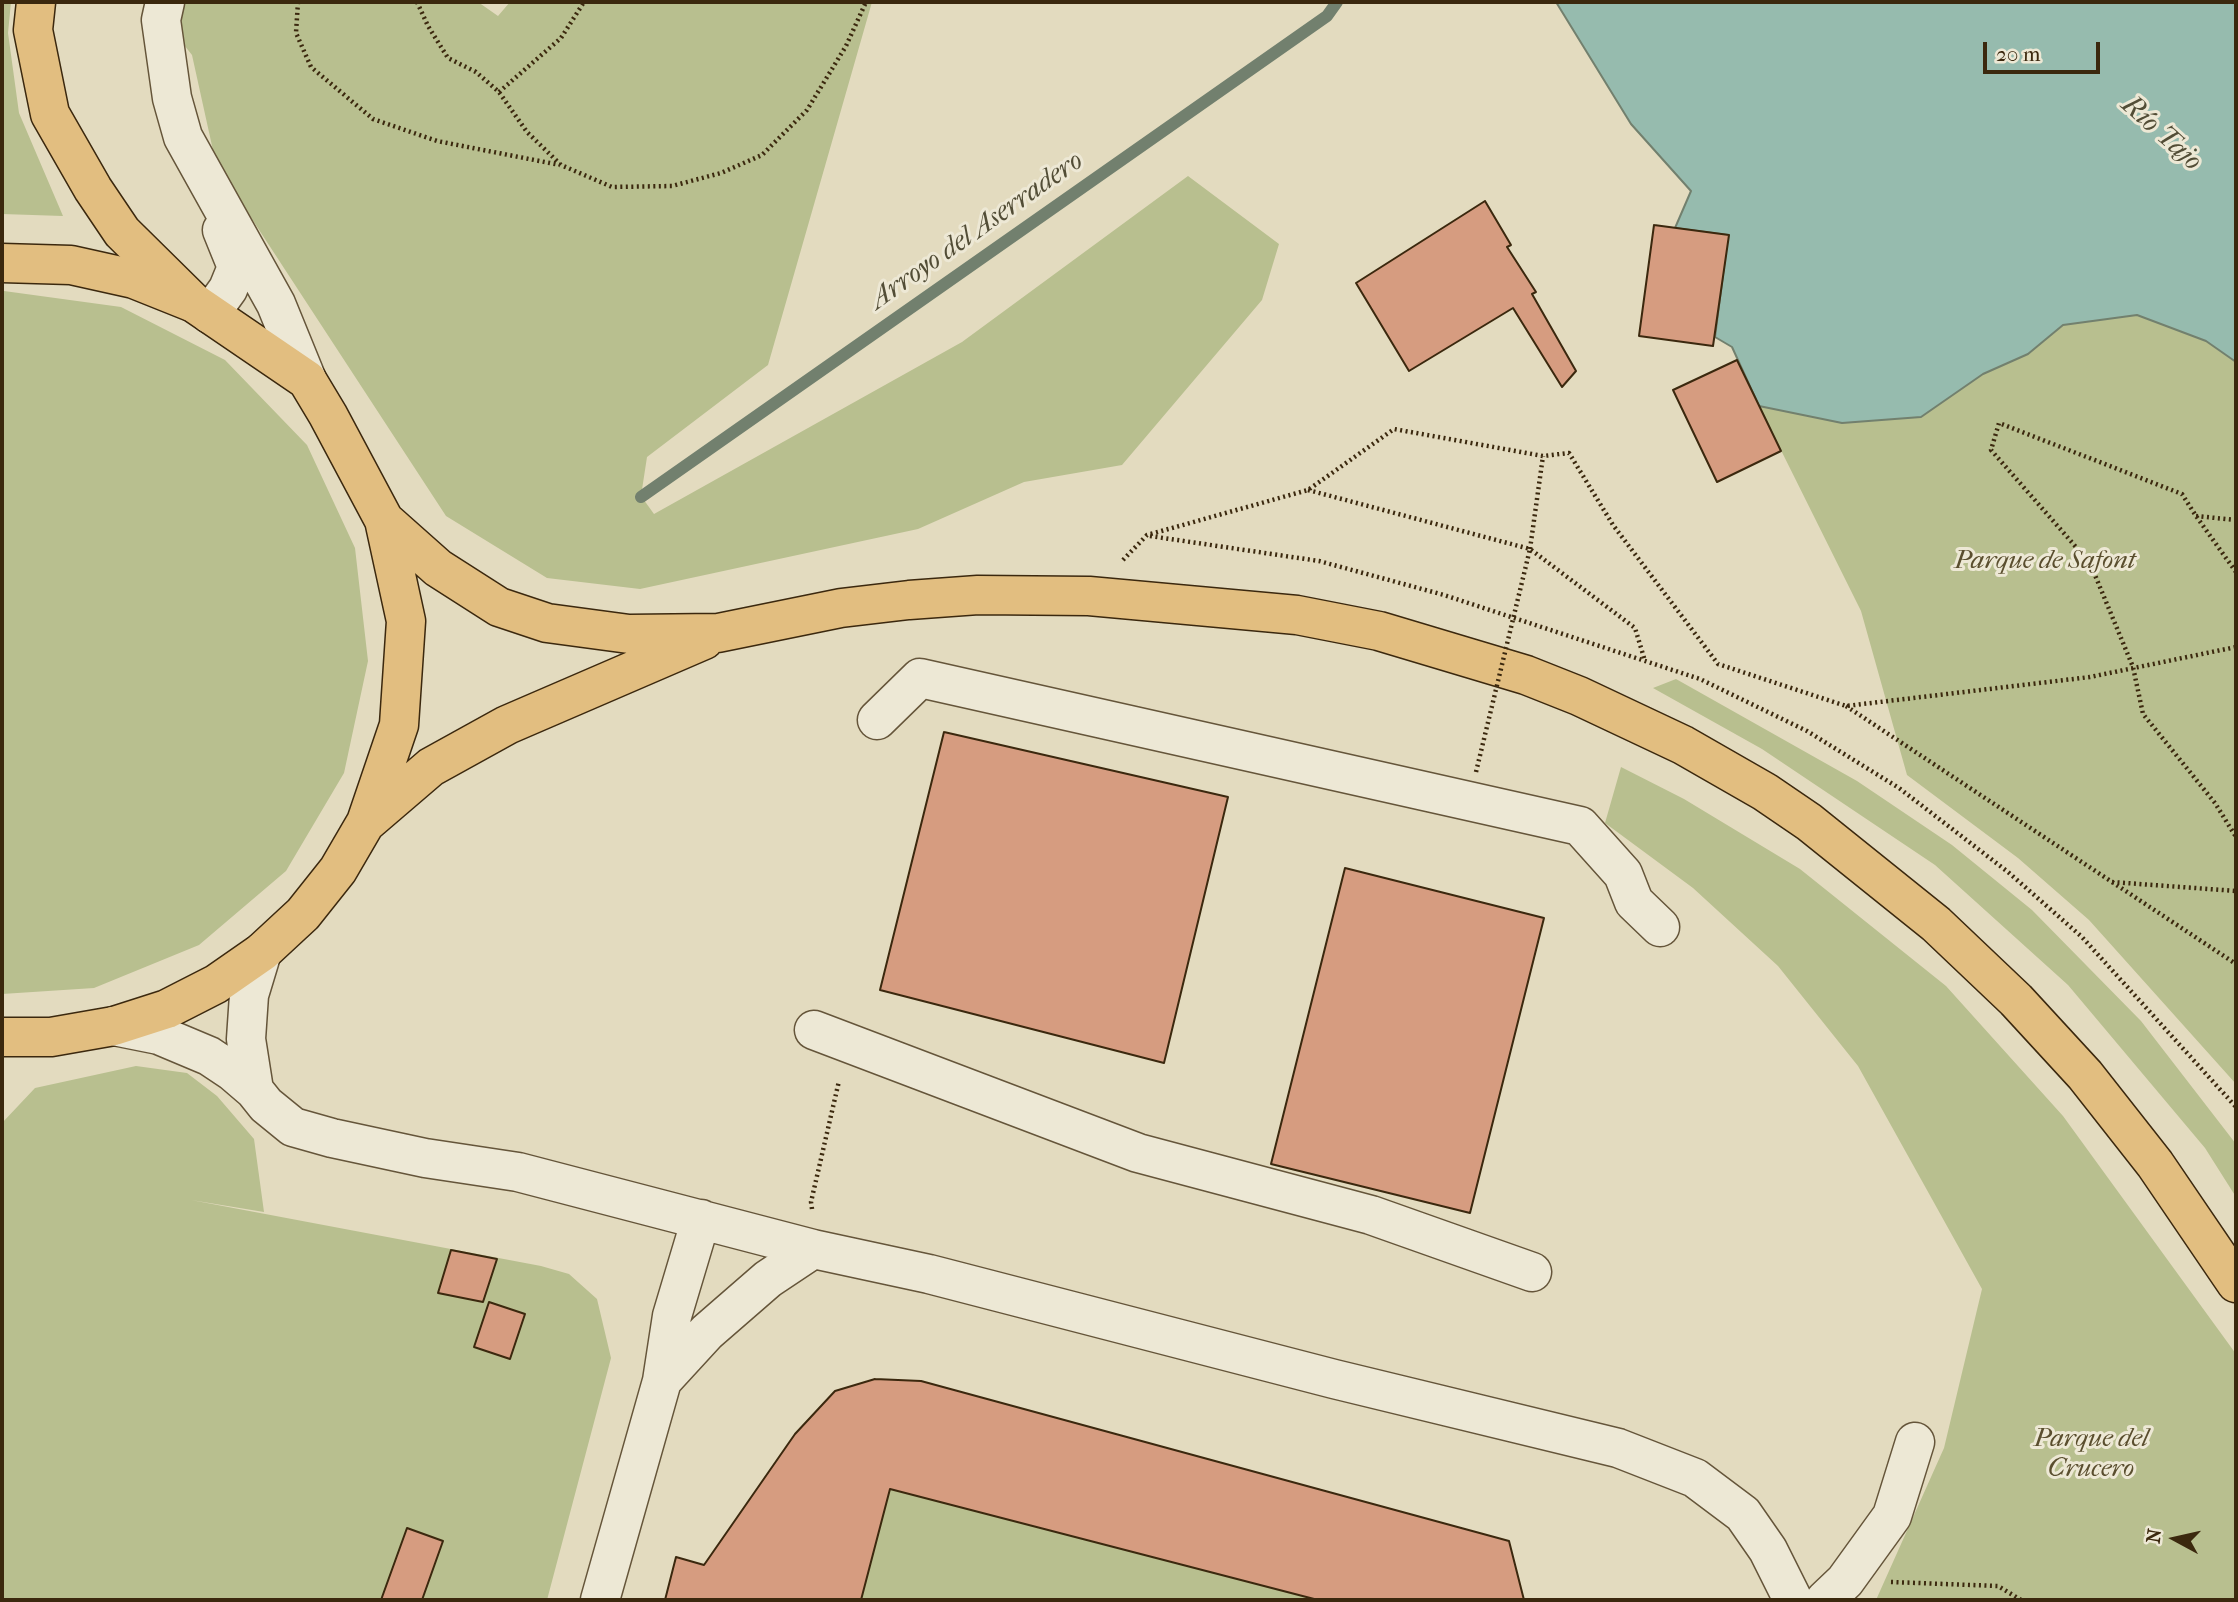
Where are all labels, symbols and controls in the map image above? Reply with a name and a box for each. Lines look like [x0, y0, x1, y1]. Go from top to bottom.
scale bar [1986, 28, 2103, 72]
text: 20 m [1996, 42, 2040, 66]
water label: Río Tajo [2114, 89, 2208, 179]
water label: Arroyo del Aserradero [864, 145, 1090, 317]
park label: Parque de Safont [1954, 546, 2136, 578]
park label: Parque del Crucero [2034, 1424, 2148, 1486]
north arrow [2140, 1504, 2210, 1574]
text: N [2142, 1527, 2166, 1545]

